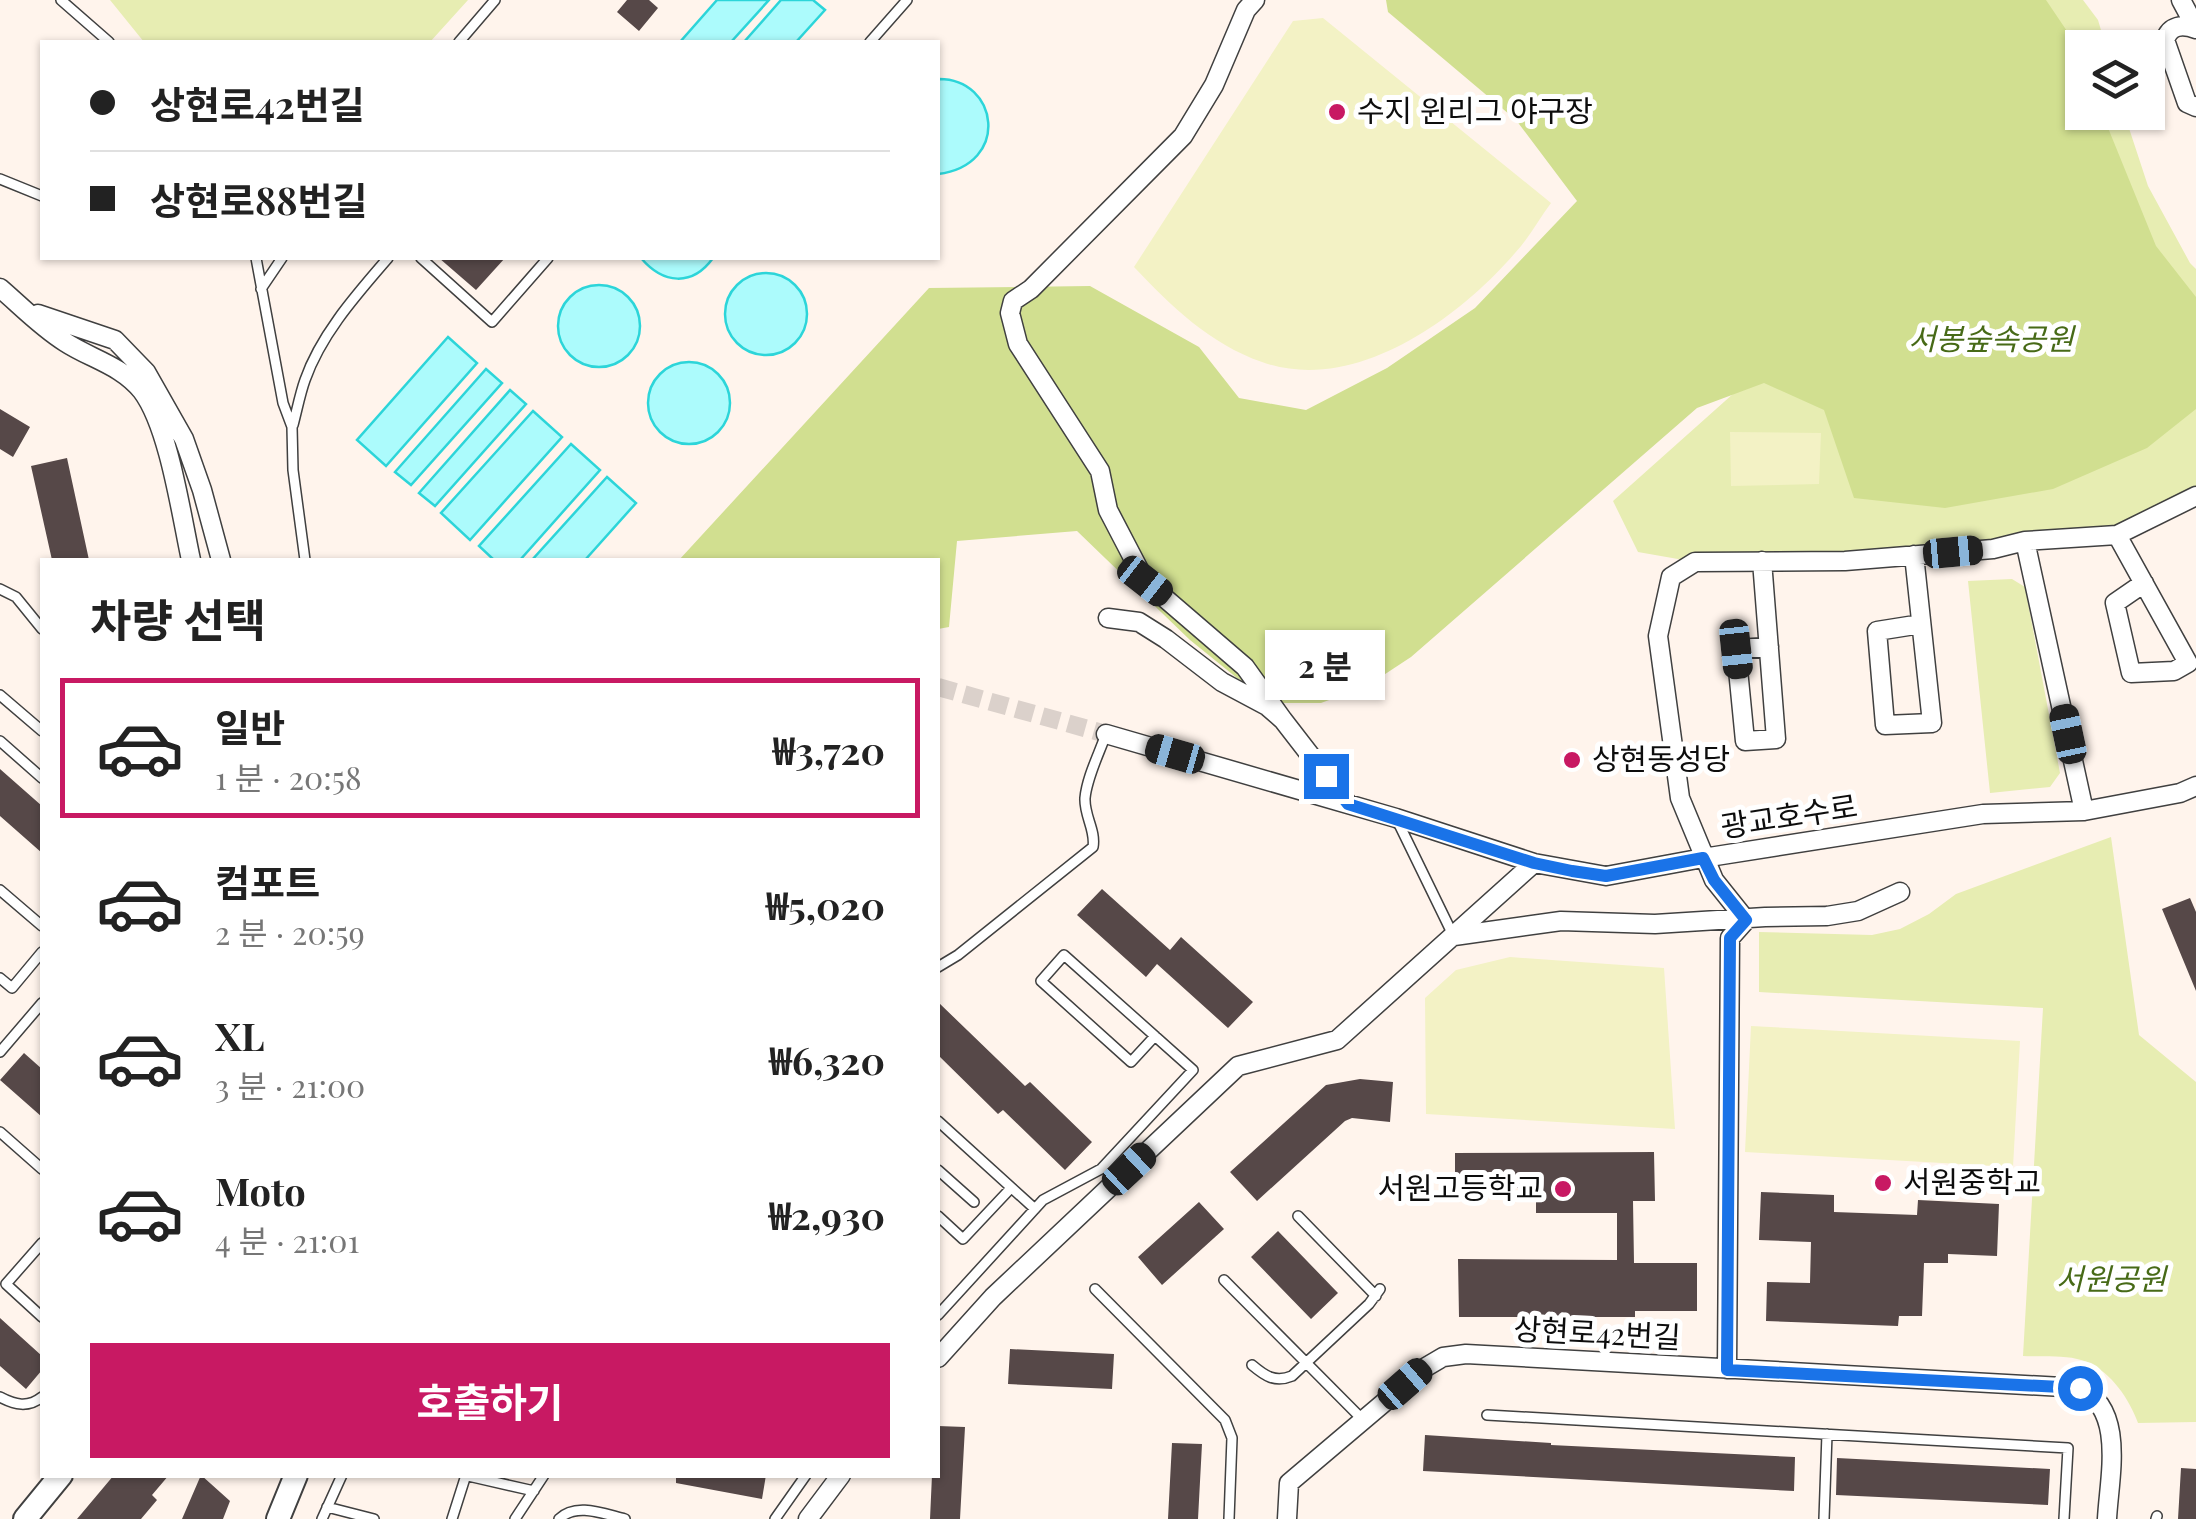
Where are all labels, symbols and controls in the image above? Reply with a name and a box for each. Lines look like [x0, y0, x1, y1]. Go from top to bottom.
map controls [2065, 30, 2165, 130]
button: layers [2065, 30, 2165, 130]
text: 상현로42번길 [150, 78, 365, 129]
place label: 수지 윈리그 야구장 [1357, 90, 1593, 130]
marker: 수지 윈리그 야구장 [1326, 101, 1348, 123]
text: 상현로88번길 [150, 174, 367, 225]
park label: 서봉숲속공원 [1908, 318, 2076, 358]
car [1922, 534, 1984, 570]
car [1112, 551, 1178, 611]
text: 차량 선택 [90, 588, 266, 648]
car [1718, 618, 1754, 680]
callout: 2 분 [1266, 631, 1386, 701]
text: 2 분 [1298, 643, 1352, 686]
text: 일반 [215, 701, 285, 752]
car [2047, 702, 2089, 766]
icon: car [95, 703, 185, 793]
text: ₩3,720 [773, 724, 885, 775]
car [1142, 731, 1208, 777]
place label: 상현동성당 [1592, 738, 1730, 778]
marker: 상현동성당 [1561, 749, 1583, 771]
route end [1304, 754, 1349, 799]
text: 1 분 · 20:58 [215, 755, 362, 798]
street label: 광교호수로 [1717, 784, 1860, 846]
text: 컴포트 [215, 856, 320, 907]
icon: car [95, 858, 185, 948]
text: ₩5,020 [766, 879, 885, 930]
text: 2 분 · 20:59 [215, 910, 365, 953]
text: XL [215, 1010, 264, 1061]
icon: car [95, 1013, 185, 1103]
text: ₩6,320 [769, 1034, 885, 1085]
text: 3 분 · 21:00 [215, 1063, 365, 1106]
car [1097, 1138, 1161, 1200]
place label: 서원중학교 [1903, 1161, 2041, 1201]
text: Moto [215, 1165, 306, 1216]
place label: 서원고등학교 [1377, 1167, 1543, 1207]
icon: car [95, 1168, 185, 1258]
marker: 서원중학교 [1872, 1172, 1894, 1194]
marker: 서원고등학교 [1552, 1178, 1574, 1200]
text: ₩2,930 [769, 1189, 885, 1240]
text: 4 분 · 21:01 [215, 1218, 359, 1261]
park label: 서원공원 [2056, 1258, 2169, 1298]
street label: 상현로42번길 [1513, 1308, 1682, 1356]
button: 호출하기 [90, 1343, 890, 1458]
car [1373, 1353, 1437, 1415]
route start [2058, 1366, 2103, 1411]

